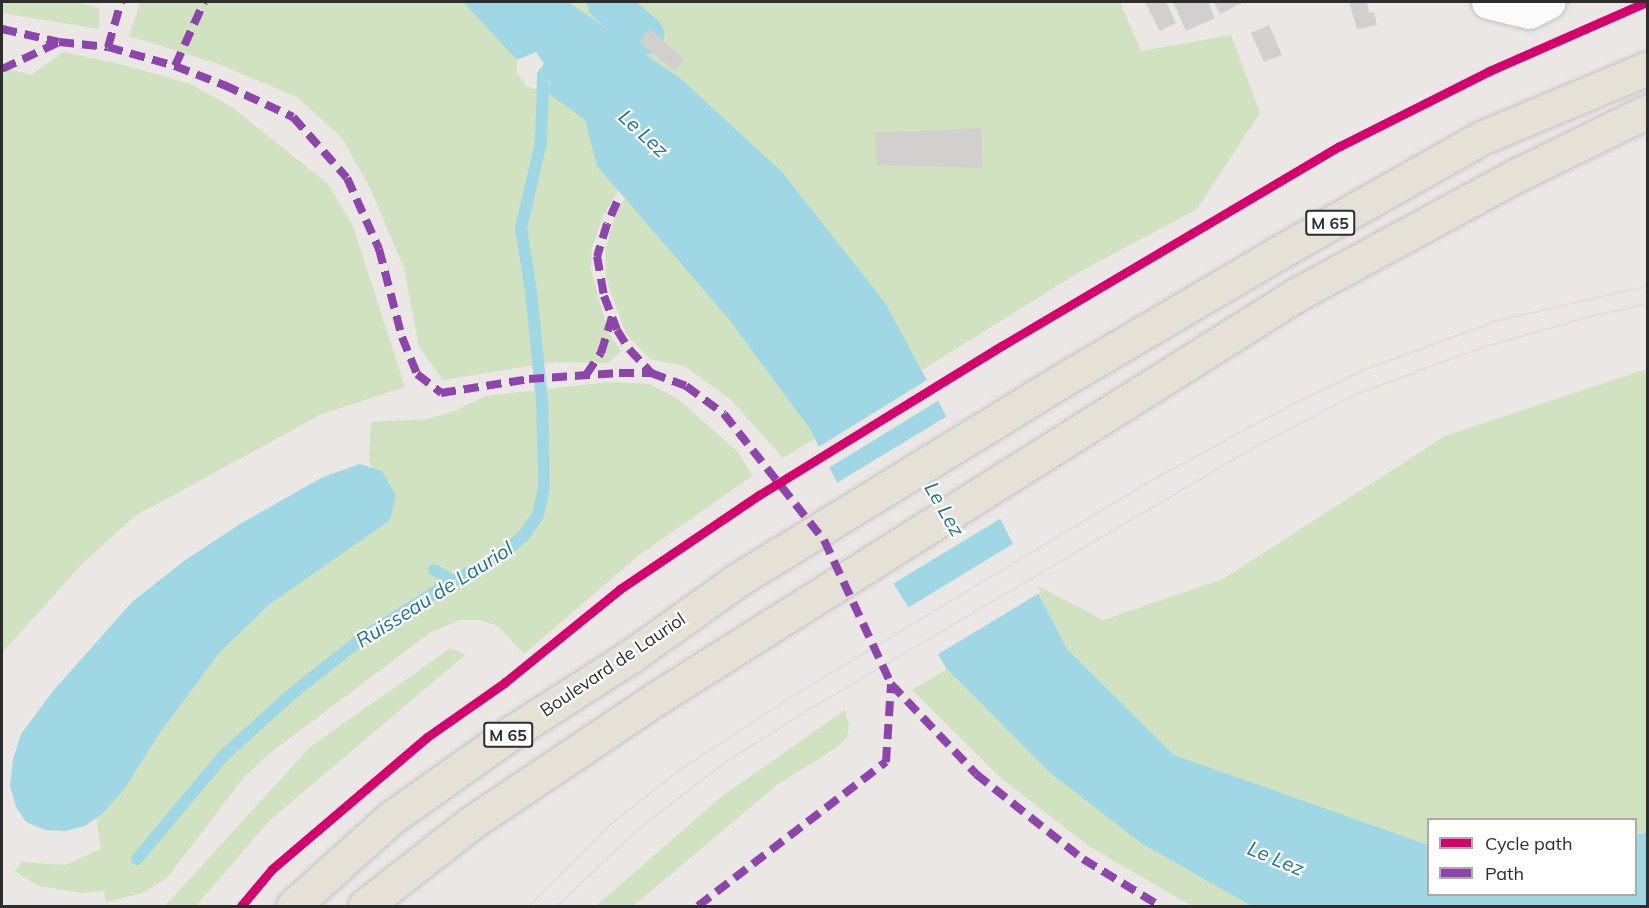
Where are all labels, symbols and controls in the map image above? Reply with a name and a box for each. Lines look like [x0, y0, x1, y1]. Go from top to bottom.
water label: Le Lez [614, 104, 674, 162]
road number: M 65 [1304, 210, 1356, 236]
water label: Le Lez [920, 477, 970, 541]
water label: Ruisseau de Lauriol [351, 536, 517, 652]
street label: Boulevard de Lauriol [536, 608, 690, 722]
road number: M 65 [482, 722, 534, 748]
legend [1427, 818, 1637, 896]
text: Cycle path [1485, 832, 1572, 855]
water label: Le Lez [1244, 835, 1308, 881]
text: Path [1485, 862, 1524, 885]

